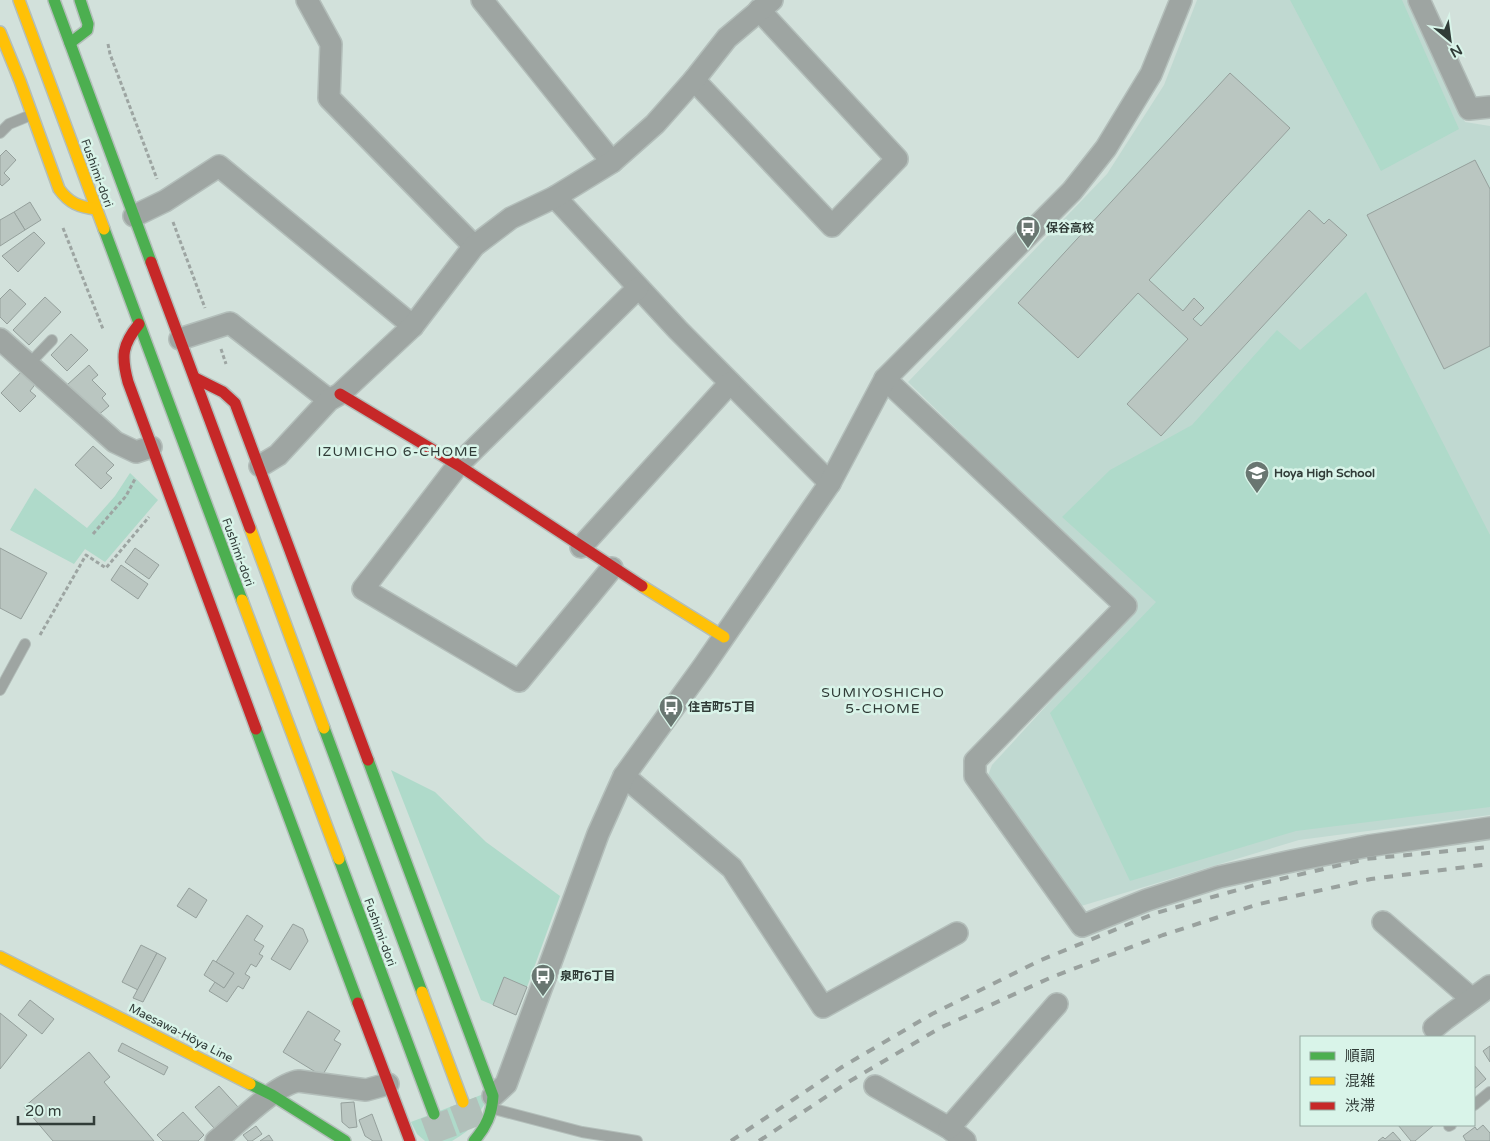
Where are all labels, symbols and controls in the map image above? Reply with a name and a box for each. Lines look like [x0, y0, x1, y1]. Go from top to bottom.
north arrow [1425, 15, 1475, 65]
text: N [1447, 41, 1465, 61]
street label: Fushimi-dori [78, 137, 116, 209]
bus stop icon: 保谷高校 [1015, 215, 1041, 249]
place label: 保谷高校 [1046, 221, 1094, 235]
district label: IZUMICHO 6-CHOME [318, 443, 478, 460]
school or university icon: Hoya High School [1244, 460, 1270, 494]
place label: Hoya High School [1274, 466, 1375, 481]
street label: Fushimi-dori [219, 516, 257, 588]
district label: SUMIYOSHICHO 5-CHOME [821, 684, 945, 717]
bus stop icon: 住吉町5丁目 [658, 694, 684, 728]
place label: 住吉町5丁目 [688, 700, 756, 714]
street label: Fushimi-dori [361, 896, 399, 968]
bus stop icon: 泉町6丁目 [530, 963, 556, 997]
place label: 泉町6丁目 [560, 969, 616, 983]
street label: Maesawa-Hōya Line [127, 1001, 236, 1065]
legend [1300, 1036, 1475, 1126]
text: 順調 [1345, 1047, 1375, 1065]
text: 混雑 [1345, 1072, 1375, 1090]
scale bar [18, 1094, 94, 1126]
text: 渋滞 [1345, 1097, 1375, 1115]
text: 20 m [25, 1102, 62, 1120]

